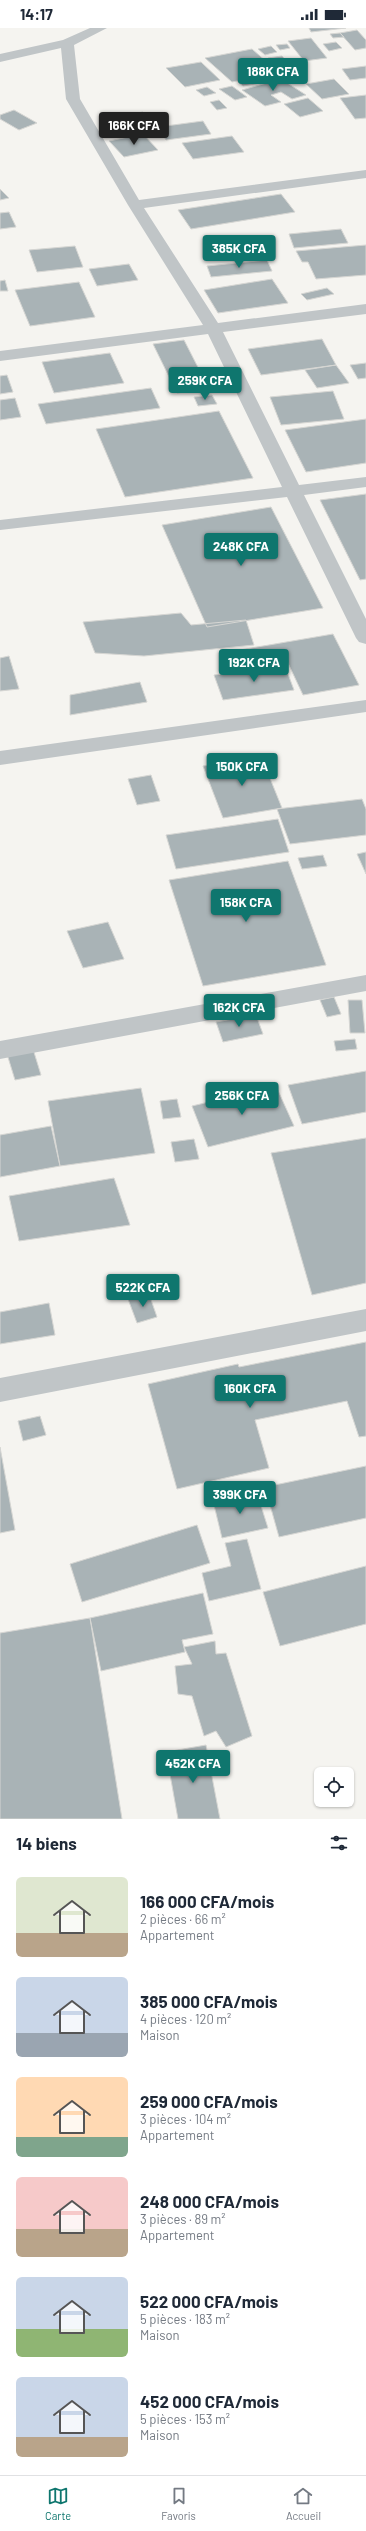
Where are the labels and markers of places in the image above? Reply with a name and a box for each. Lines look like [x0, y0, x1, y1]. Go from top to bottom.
pin: 188K CFA [232, 58, 314, 92]
pin: 166K CFA [93, 112, 175, 146]
pin: 385K CFA [198, 235, 280, 269]
pin: 259K CFA [164, 367, 246, 401]
pin: 248K CFA [200, 533, 282, 567]
pin: 192K CFA [213, 649, 295, 683]
pin: 150K CFA [201, 753, 283, 787]
pin: 158K CFA [205, 889, 287, 923]
pin: 162K CFA [198, 994, 280, 1028]
pin: 256K CFA [201, 1082, 283, 1116]
pin: 522K CFA [102, 1274, 184, 1308]
pin: 160K CFA [209, 1375, 291, 1409]
pin: 399K CFA [199, 1481, 281, 1515]
pin: 452K CFA [152, 1750, 234, 1784]

